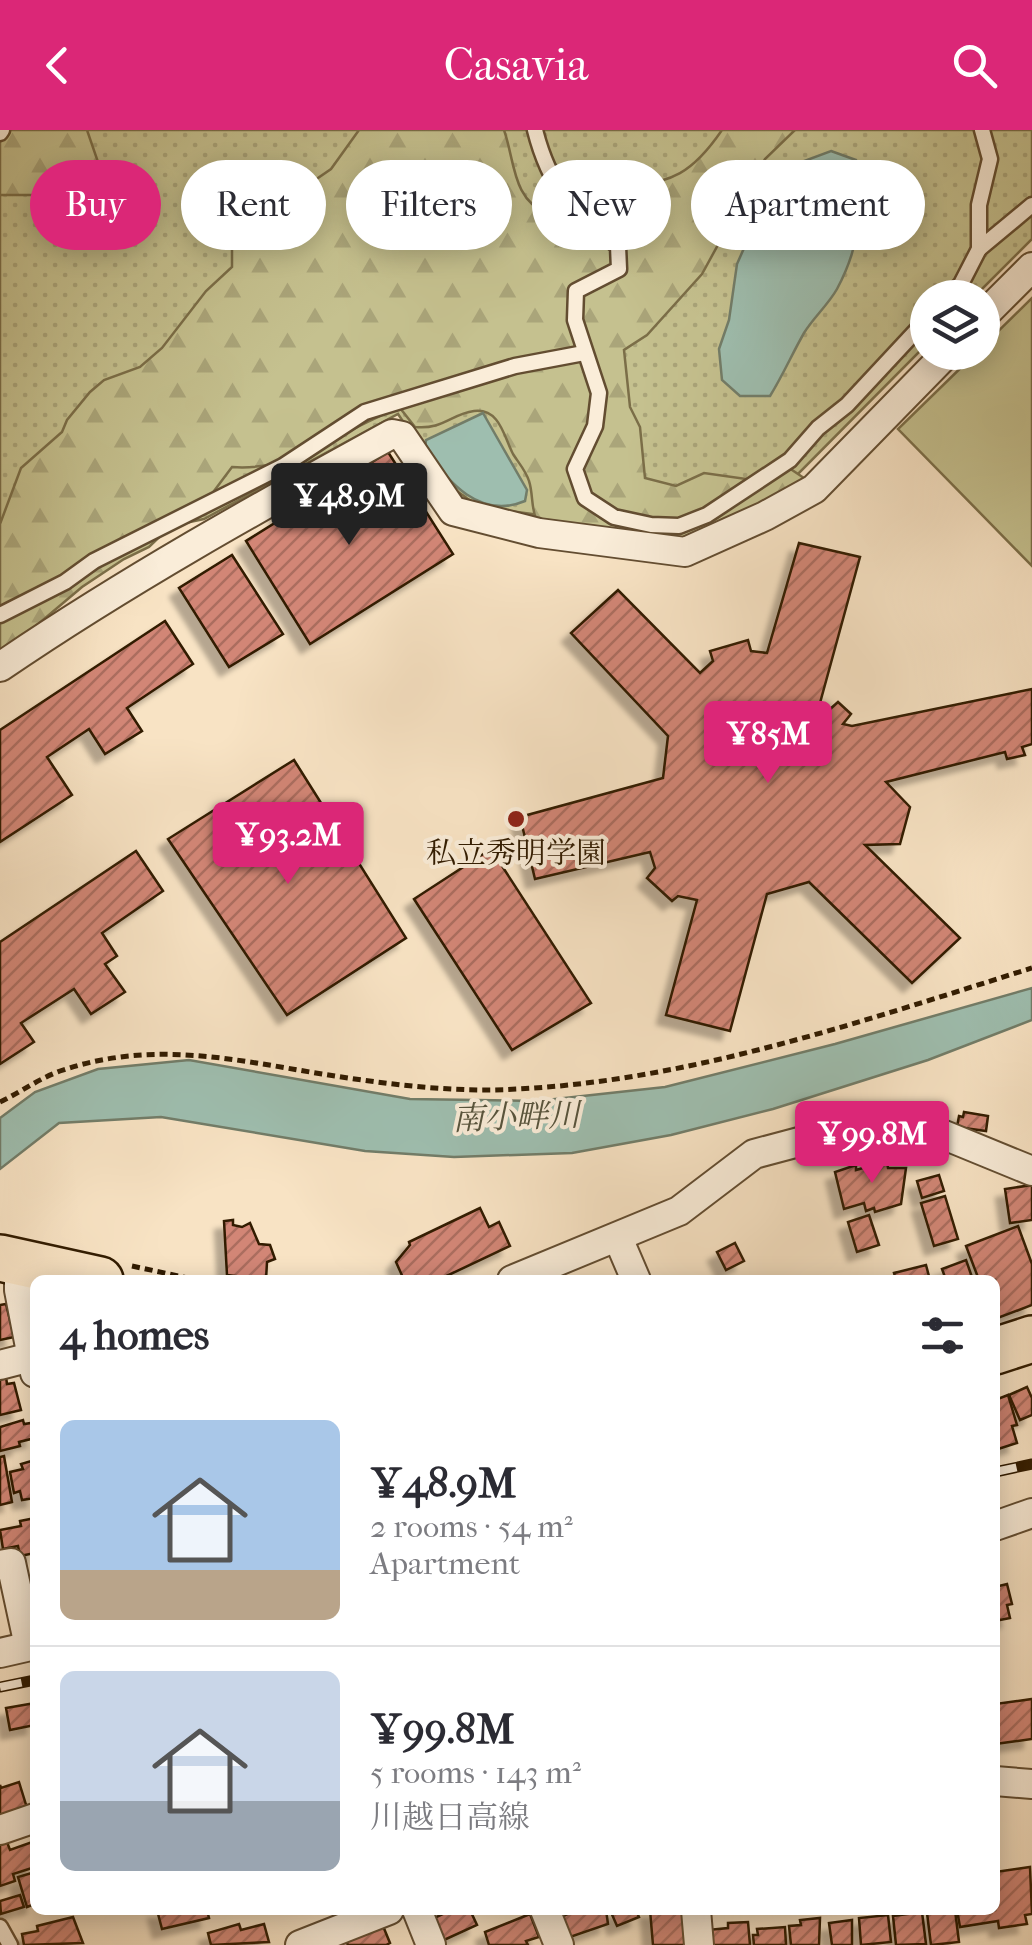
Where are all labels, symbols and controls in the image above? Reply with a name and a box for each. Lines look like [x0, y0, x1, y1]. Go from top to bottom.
icon: back [30, 38, 85, 93]
icon: search [947, 38, 1002, 93]
text: Casavia [444, 39, 588, 92]
chip: Buy [30, 160, 161, 250]
chip: Rent [181, 160, 326, 250]
chip: Filters [346, 160, 512, 250]
chip: New [532, 160, 671, 250]
chip: Apartment [691, 160, 925, 250]
map controls [910, 280, 1000, 370]
button: layers [910, 280, 1000, 370]
pin: ¥48.9M [268, 463, 430, 548]
text: ¥48.9M [293, 477, 405, 514]
pin: ¥85M [709, 701, 827, 786]
text: ¥85M [726, 715, 810, 752]
pin: ¥93.2M [207, 802, 369, 887]
marker: 私立秀明学園 [505, 808, 527, 830]
text: ¥93.2M [235, 816, 341, 853]
place label: 私立秀明学園 [426, 836, 606, 871]
water label: 南小畔川 [451, 1096, 584, 1138]
pin: ¥99.8M [791, 1101, 953, 1186]
text: ¥99.8M [817, 1115, 927, 1152]
icon: filters [915, 1308, 970, 1363]
text: 4 homes [60, 1311, 209, 1360]
text: ¥48.9M [370, 1459, 517, 1508]
icon: home [140, 1460, 260, 1580]
text: 2 rooms · 54 m² [370, 1508, 573, 1545]
text: Apartment [370, 1545, 520, 1582]
text: ¥99.8M [370, 1705, 514, 1754]
icon: home [140, 1711, 260, 1831]
text: 5 rooms · 143 m² [370, 1754, 581, 1791]
text: 川越日高線 [370, 1799, 530, 1836]

